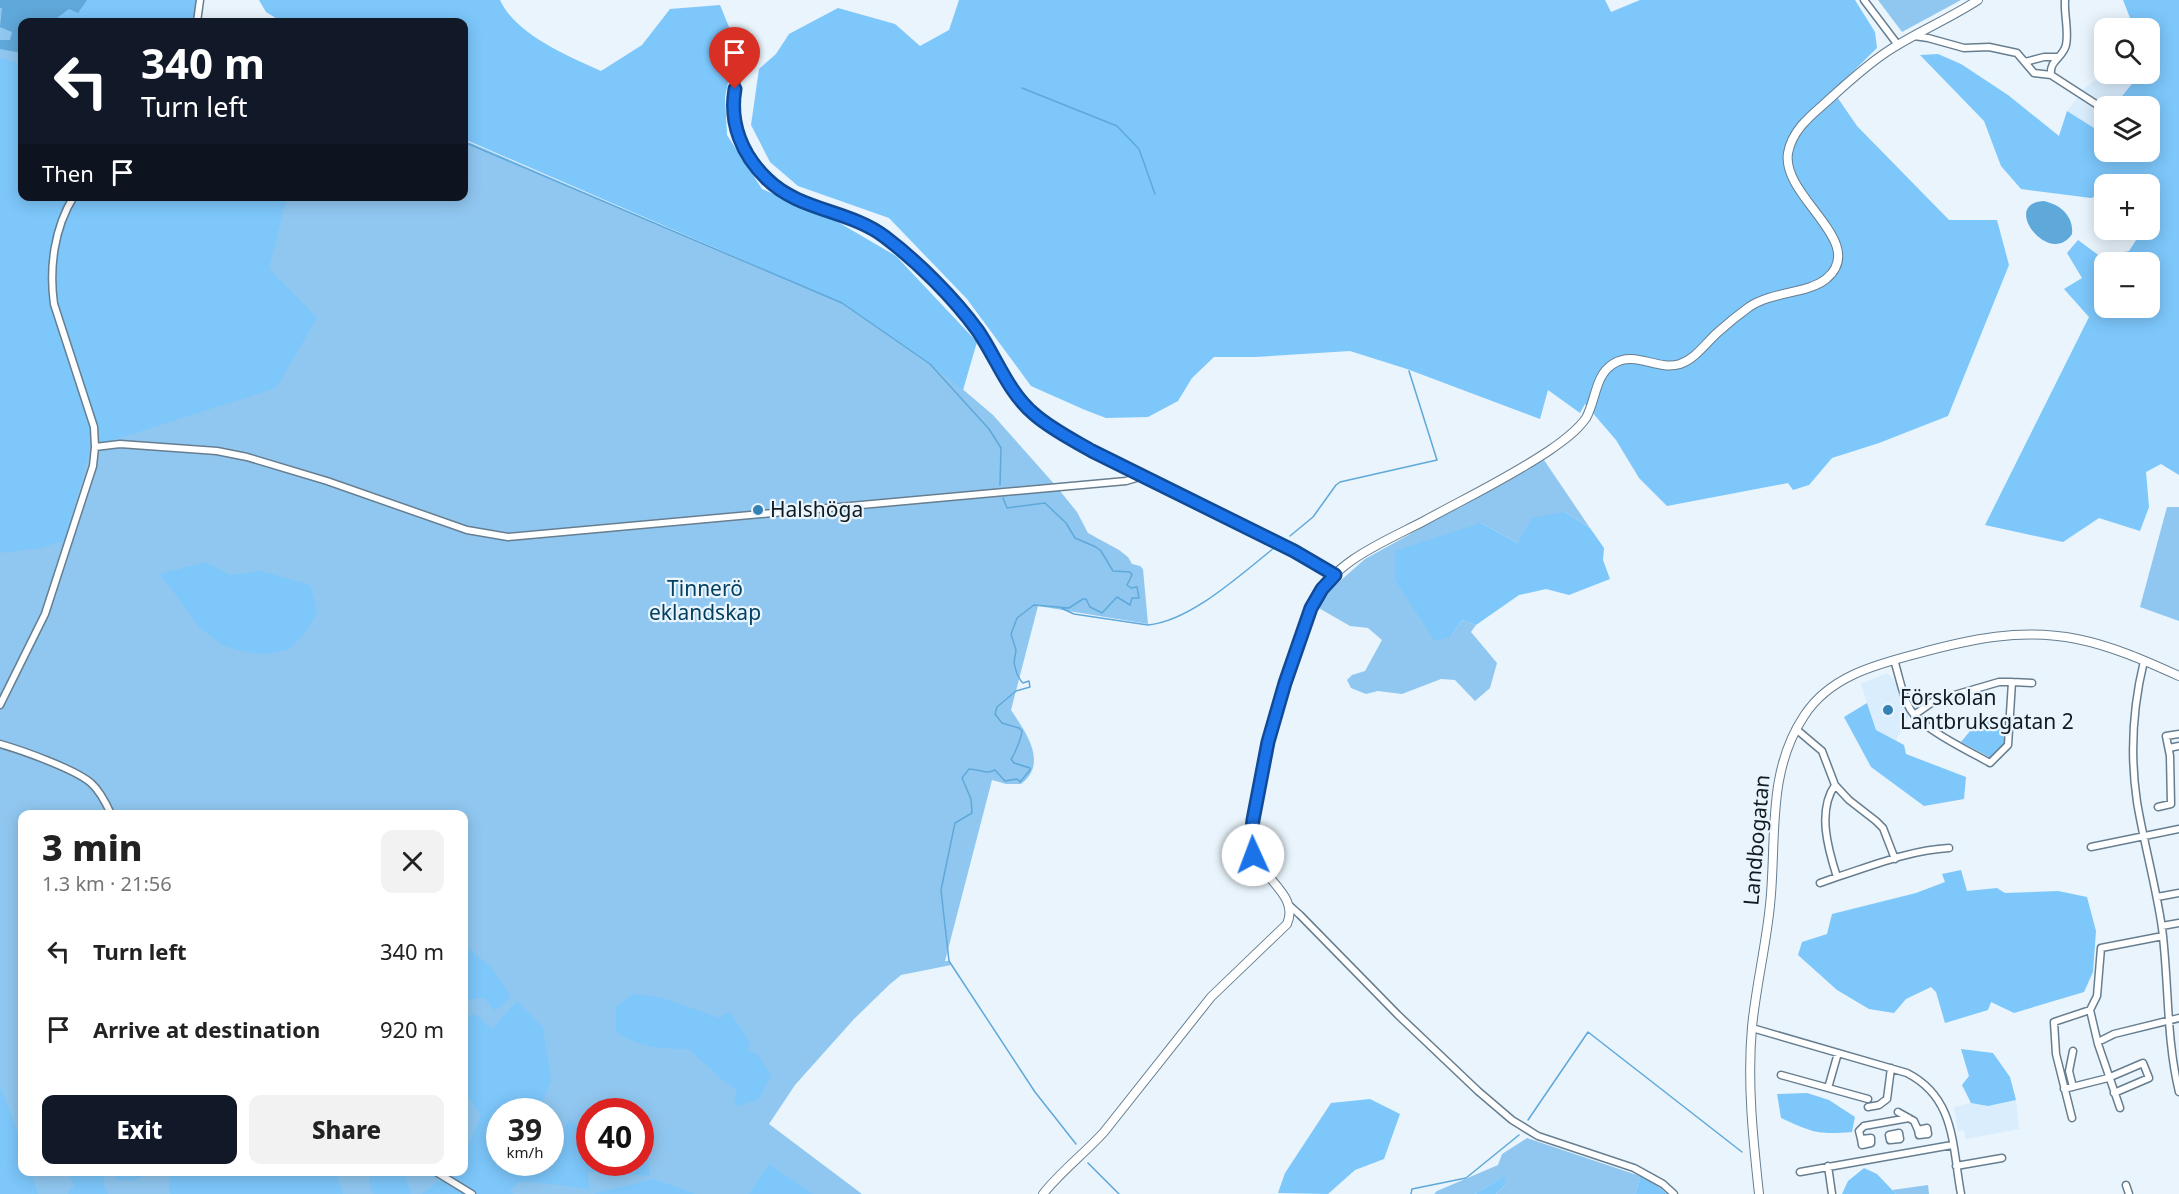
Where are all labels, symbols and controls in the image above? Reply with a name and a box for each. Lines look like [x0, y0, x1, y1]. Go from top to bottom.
map controls [2094, 18, 2160, 318]
button: search [2094, 18, 2160, 84]
pin [709, 27, 760, 89]
text: 340 m [141, 34, 265, 91]
icon: arrive [718, 36, 751, 69]
icon: left [42, 42, 120, 120]
text: Turn left [141, 88, 247, 125]
button: layers [2094, 96, 2160, 162]
icon: arrive [106, 156, 139, 189]
text: Then [42, 158, 94, 188]
button: + [2094, 174, 2160, 240]
button: − [2094, 252, 2160, 318]
place label: Halshöga [770, 495, 863, 523]
marker: Halshöga [751, 503, 765, 517]
park label: Tinnerö eklandskap [649, 574, 761, 626]
place label: Förskolan Lantbruksgatan 2 [1900, 683, 2074, 735]
marker: Förskolan Lantbruksgatan 2 [1881, 703, 1895, 717]
street label: Landbogatan [1736, 773, 1776, 907]
text: 3 min [42, 823, 143, 872]
position arrow [1221, 823, 1285, 887]
button: close [381, 830, 444, 893]
text: 1.3 km · 21:56 [42, 870, 172, 897]
icon: left [42, 935, 75, 968]
text: Turn left [93, 936, 187, 966]
text: 340 m [380, 936, 444, 966]
icon: arrive [42, 1013, 75, 1046]
text: Arrive at destination [93, 1014, 320, 1044]
text: 920 m [380, 1014, 444, 1044]
button: Exit [42, 1095, 237, 1164]
button: Share [249, 1095, 444, 1164]
speed limit sign: 40 [576, 1098, 654, 1176]
text: 39 [508, 1109, 542, 1150]
text: km/h [507, 1142, 543, 1162]

